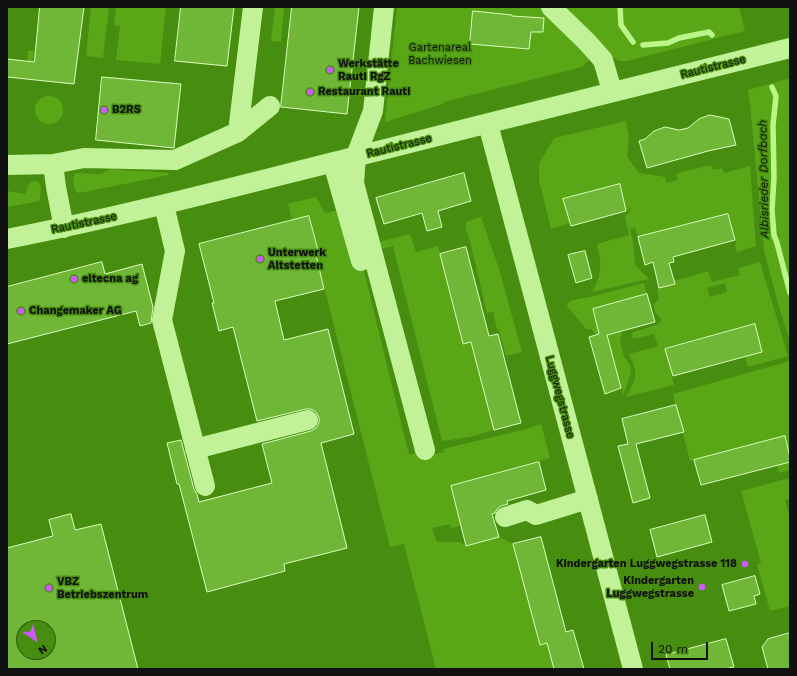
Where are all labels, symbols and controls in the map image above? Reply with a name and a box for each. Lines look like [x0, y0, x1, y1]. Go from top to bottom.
park label: Gartenareal Bachwiesen [408, 41, 472, 67]
street label: Rautistrasse [679, 53, 747, 81]
place label: Werkstätte Rauti RgZ [338, 57, 399, 83]
marker: Werkstätte Rauti RgZ [325, 65, 335, 75]
place label: Restaurant Rauti [318, 85, 410, 99]
marker: Restaurant Rauti [305, 87, 315, 97]
place label: B2RS [112, 103, 141, 117]
marker: B2RS [99, 105, 109, 115]
water label: Albisrieder Dorfbach [756, 119, 772, 239]
street label: Rautistrasse [365, 132, 433, 160]
street label: Rautistrasse [50, 210, 118, 236]
place label: Unterwerk Altstetten [268, 246, 326, 272]
marker: Unterwerk Altstetten [255, 254, 265, 264]
place label: eltecna ag [82, 272, 138, 286]
marker: eltecna ag [69, 274, 79, 284]
place label: Changemaker AG [29, 304, 122, 318]
marker: Changemaker AG [16, 306, 26, 316]
street label: Luggwegstrasse [543, 354, 577, 440]
place label: Kindergarten Luggwegstrasse 118 [556, 557, 737, 571]
marker: Kindergarten Luggwegstrasse 118 [740, 559, 750, 569]
place label: Kindergarten Luggwegstrasse [606, 574, 694, 600]
place label: VBZ Betriebszentrum [57, 575, 148, 601]
marker: Kindergarten Luggwegstrasse [697, 582, 707, 592]
marker: VBZ Betriebszentrum [44, 583, 54, 593]
north arrow [16, 620, 56, 660]
scale bar [653, 634, 710, 660]
text: N [36, 642, 50, 657]
text: 20 m [658, 642, 688, 656]

